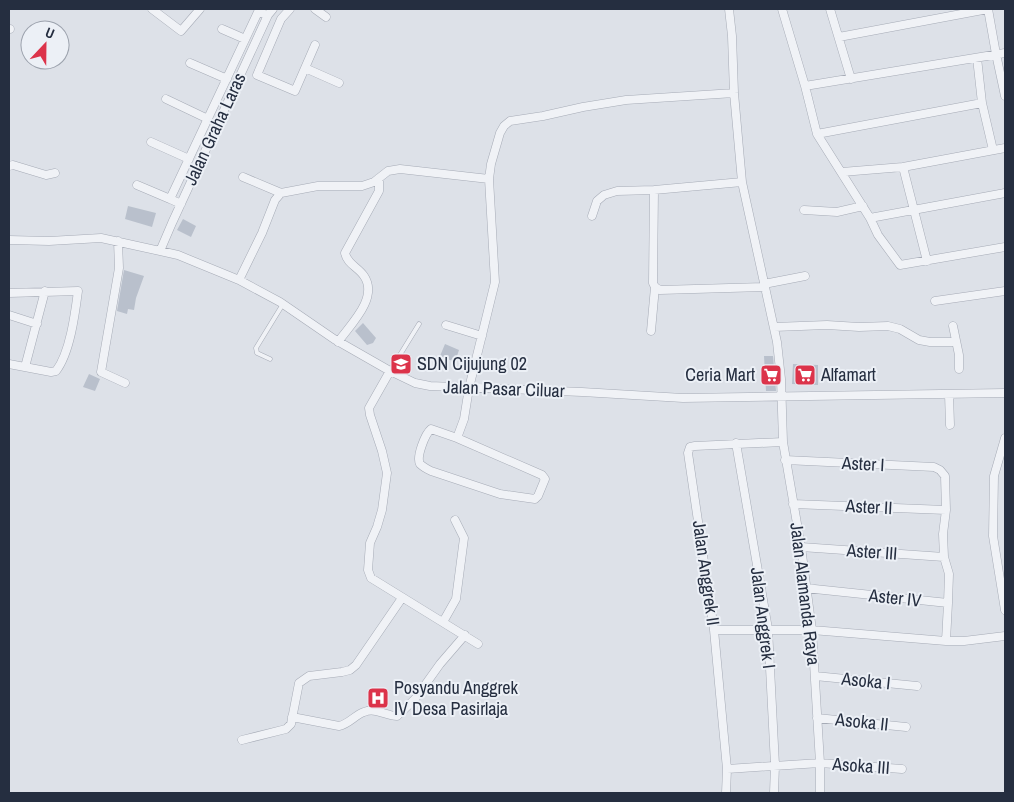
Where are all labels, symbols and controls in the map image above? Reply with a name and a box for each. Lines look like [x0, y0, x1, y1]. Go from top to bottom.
north arrow [20, 20, 70, 70]
text: U [43, 23, 57, 43]
street label: Jalan Graha Laras [178, 68, 252, 189]
place label: SDN Cijujung 02 [417, 351, 527, 376]
school or university icon: SDN Cijujung 02 [389, 352, 413, 376]
place label: Ceria Mart [685, 362, 755, 387]
place label: Alfamart [820, 362, 876, 387]
supermarket icon: Ceria Mart [759, 363, 783, 387]
supermarket icon: Alfamart [793, 363, 817, 387]
street label: Jalan Pasar Ciluar [443, 374, 565, 403]
street label: Aster I [840, 450, 885, 477]
street label: Aster II [844, 493, 893, 520]
street label: Jalan Anggrek II [687, 519, 726, 627]
street label: Jalan Alamanda Raya [784, 521, 827, 667]
street label: Aster III [845, 537, 898, 566]
street label: Jalan Anggrek I [745, 566, 782, 670]
street label: Aster IV [867, 582, 923, 613]
street label: Asoka I [839, 665, 892, 696]
place label: Posyandu Anggrek IV Desa Pasirlaja [394, 675, 519, 721]
hospital icon: Posyandu Anggrek IV Desa Pasirlaja [366, 686, 390, 710]
street label: Asoka II [833, 706, 890, 737]
street label: Asoka III [831, 751, 891, 780]

